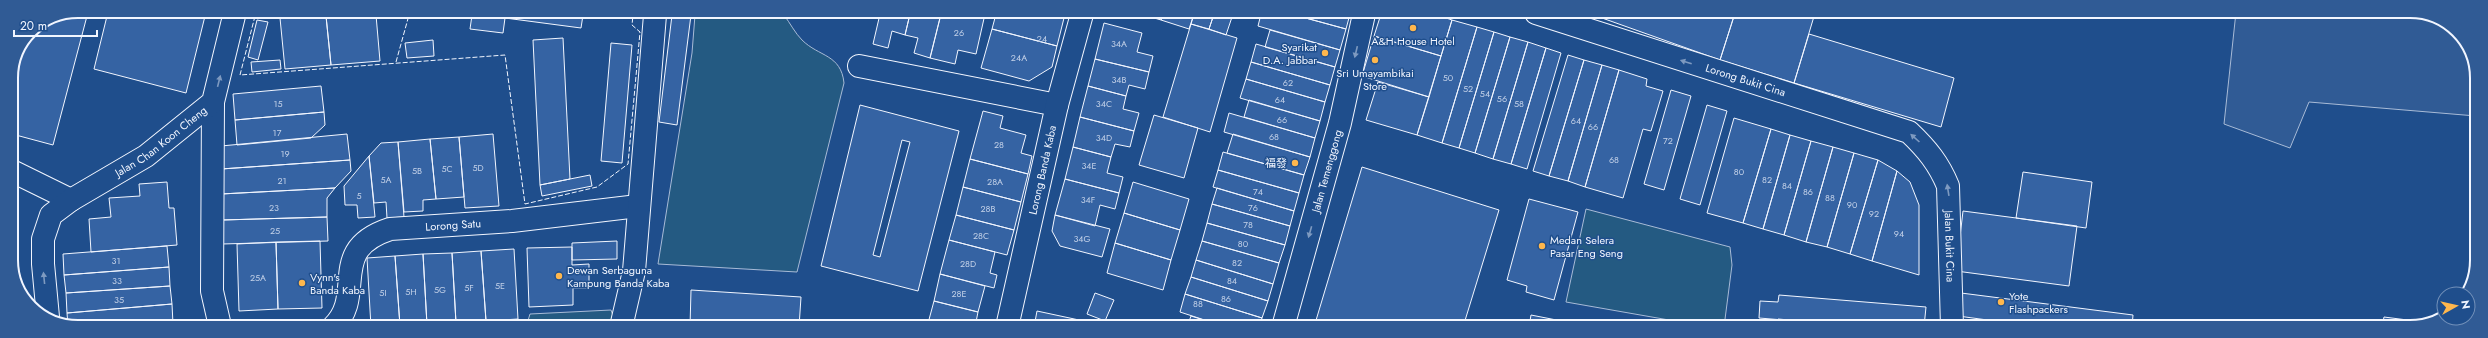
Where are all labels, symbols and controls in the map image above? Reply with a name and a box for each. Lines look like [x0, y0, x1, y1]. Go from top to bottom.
scale bar [14, 12, 97, 38]
text: 20 m [20, 17, 47, 35]
marker: A&H House Hotel [1408, 23, 1418, 33]
house number: 26 [954, 26, 964, 39]
house number: 24 [1037, 32, 1047, 45]
place label: A&H House Hotel [1371, 33, 1455, 49]
house number: 34A [1111, 37, 1127, 50]
place label: Syarikat D.A. Jabbar [1263, 39, 1317, 68]
one-way arrow [1352, 45, 1358, 58]
marker: Syarikat D.A. Jabbar [1320, 48, 1330, 58]
house number: 24A [1011, 51, 1027, 64]
marker: Sri Umayambikai Store [1370, 55, 1380, 65]
one-way arrow [1680, 58, 1692, 64]
street label: Lorong Bukit Cina [1704, 60, 1788, 100]
place label: Sri Umayambikai Store [1336, 65, 1414, 94]
house number: 50 [1443, 71, 1454, 84]
house number: 34B [1111, 73, 1127, 86]
one-way arrow [216, 74, 222, 87]
house number: 62 [1283, 76, 1293, 89]
house number: 52 [1463, 82, 1473, 95]
house number: 54 [1480, 87, 1490, 100]
house number: 56 [1497, 92, 1507, 105]
house number: 64 [1275, 93, 1285, 106]
house number: 15 [273, 97, 283, 110]
house number: 34C [1096, 97, 1112, 110]
house number: 58 [1514, 97, 1524, 110]
street label: Jalan Chan Koon Cheng [110, 102, 210, 182]
house number: 66 [1277, 113, 1287, 126]
house number: 64 [1571, 114, 1581, 127]
house number: 66 [1588, 120, 1598, 133]
street label: Lorong Banda Kaba [1025, 124, 1060, 216]
house number: 17 [273, 126, 282, 139]
street label: Jalan Temenggong [1307, 128, 1346, 216]
house number: 68 [1269, 130, 1279, 143]
house number: 34D [1096, 131, 1112, 144]
one-way arrow [1910, 133, 1920, 143]
house number: 72 [1663, 134, 1673, 147]
house number: 28 [994, 138, 1004, 151]
house number: 19 [280, 147, 290, 160]
house number: 68 [1609, 153, 1619, 166]
place label: 福發 [1265, 155, 1287, 171]
marker: 福發 [1290, 158, 1300, 168]
house number: 34E [1081, 159, 1097, 172]
house number: 5D [472, 161, 484, 174]
house number: 5C [441, 162, 453, 175]
house number: 5B [412, 164, 422, 177]
house number: 80 [1734, 165, 1745, 178]
house number: 5A [380, 173, 392, 186]
house number: 82 [1762, 173, 1772, 186]
house number: 21 [277, 174, 287, 187]
house number: 28A [987, 175, 1003, 188]
house number: 84 [1782, 179, 1792, 192]
one-way arrow [1945, 184, 1951, 196]
house number: 74 [1253, 185, 1263, 198]
house number: 86 [1803, 185, 1813, 198]
house number: 5 [356, 189, 362, 202]
house number: 88 [1825, 191, 1835, 204]
house number: 34F [1081, 193, 1095, 206]
house number: 90 [1847, 198, 1858, 211]
house number: 23 [269, 201, 279, 214]
house number: 76 [1248, 201, 1258, 214]
house number: 28B [980, 202, 996, 215]
house number: 92 [1869, 207, 1879, 220]
street label: Jalan Bukit Cina [1941, 208, 1959, 282]
street label: Lorong Satu [425, 215, 481, 235]
house number: 78 [1243, 218, 1253, 231]
house number: 25 [270, 224, 280, 237]
one-way arrow [1306, 225, 1312, 238]
house number: 94 [1894, 227, 1904, 240]
house number: 28C [973, 229, 989, 242]
house number: 34G [1073, 232, 1091, 245]
place label: Medan Selera Pasar Eng Seng [1550, 232, 1623, 261]
house number: 80 [1238, 237, 1249, 250]
marker: Medan Selera Pasar Eng Seng [1537, 241, 1547, 251]
house number: 31 [112, 254, 120, 267]
house number: 82 [1232, 256, 1242, 269]
house number: 28D [960, 257, 976, 270]
place label: Dewan Serbaguna Kampung Banda Kaba [567, 262, 670, 291]
place label: Vynn's Banda Kaba [310, 269, 365, 298]
house number: 25A [250, 271, 266, 284]
marker: Dewan Serbaguna Kampung Banda Kaba [554, 271, 564, 281]
one-way arrow [41, 272, 47, 284]
house number: 33 [112, 274, 122, 287]
house number: 84 [1227, 274, 1237, 287]
marker: Vynn's Banda Kaba [297, 278, 307, 288]
house number: 5E [495, 279, 505, 292]
house number: 5F [464, 281, 474, 294]
house number: 5G [434, 283, 446, 296]
house number: 5H [405, 285, 417, 298]
house number: 5I [379, 286, 387, 299]
north arrow [2436, 286, 2476, 326]
house number: 28E [952, 287, 967, 300]
place label: Yote Flashpackers [2009, 288, 2068, 317]
house number: 86 [1221, 292, 1231, 305]
house number: 35 [114, 293, 124, 306]
house number: 88 [1193, 297, 1203, 310]
marker: Yote Flashpackers [1996, 297, 2006, 307]
text: N [2457, 299, 2474, 310]

